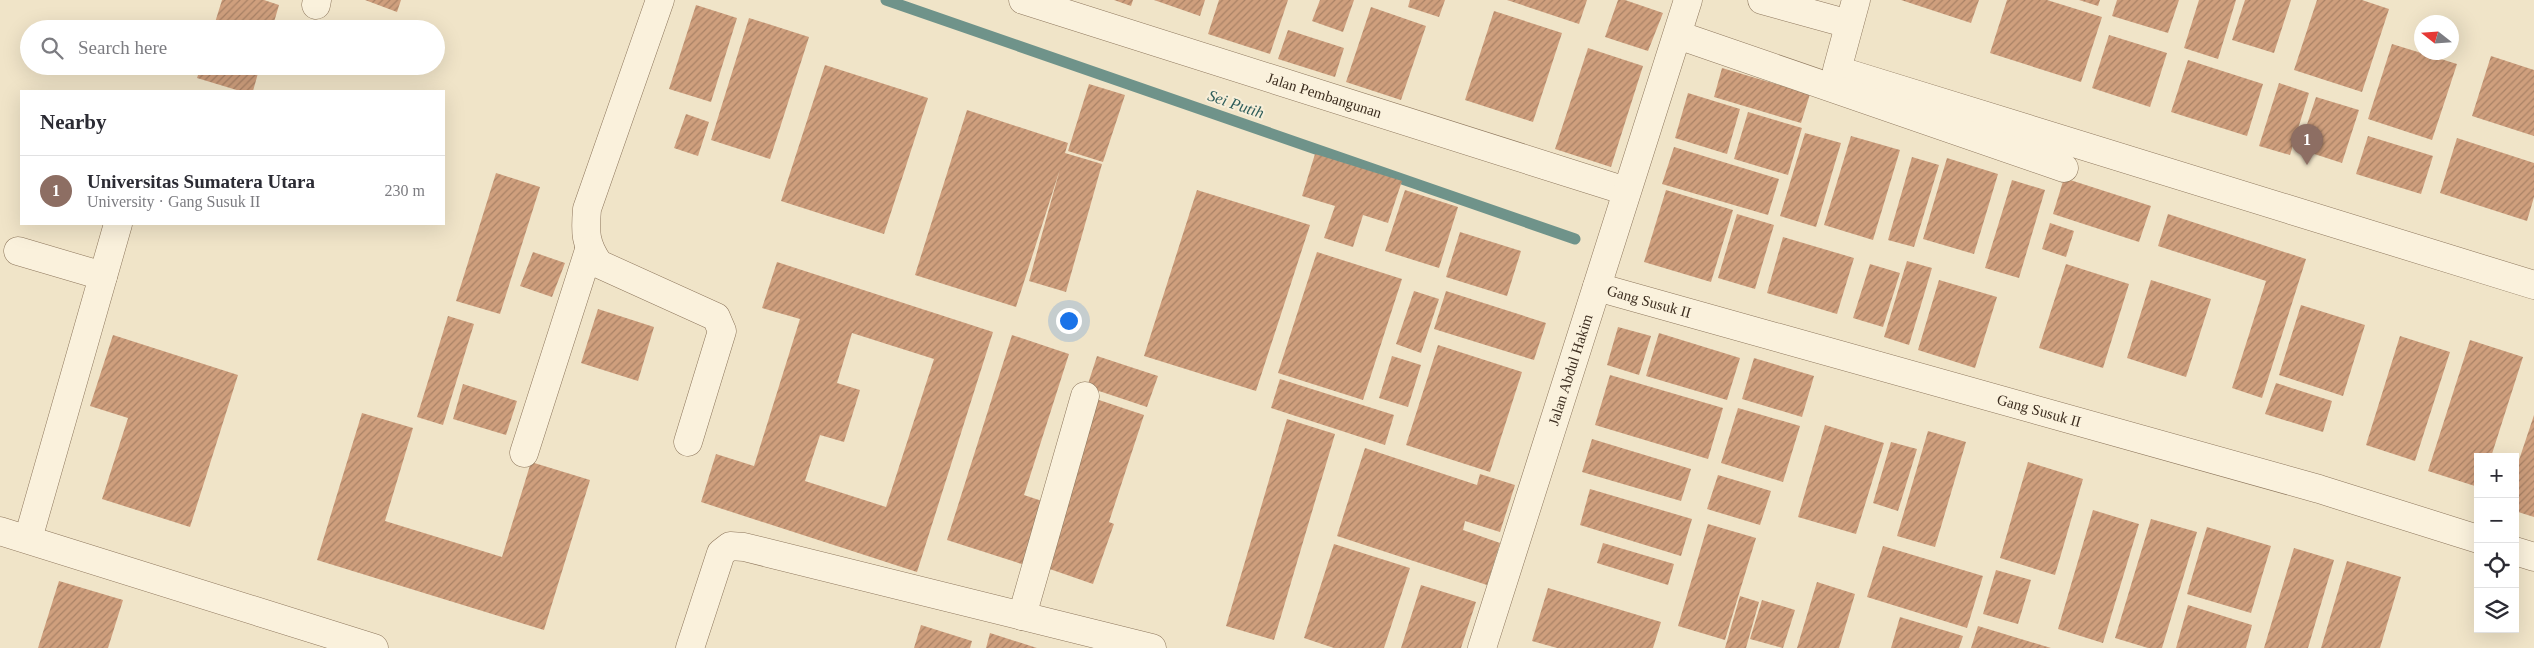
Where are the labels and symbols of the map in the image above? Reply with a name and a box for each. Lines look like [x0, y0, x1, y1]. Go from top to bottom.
north arrow [2414, 15, 2459, 60]
street label: Jalan Pembangunan [1265, 70, 1384, 121]
water label: Sei Putih [1206, 86, 1266, 122]
pin: 1 [2291, 124, 2323, 165]
street label: Gang Susuk II [1605, 282, 1693, 321]
your location [1056, 308, 1082, 334]
street label: Jalan Abdul Hakim [1545, 312, 1596, 427]
street label: Gang Susuk II [1995, 391, 2083, 430]

